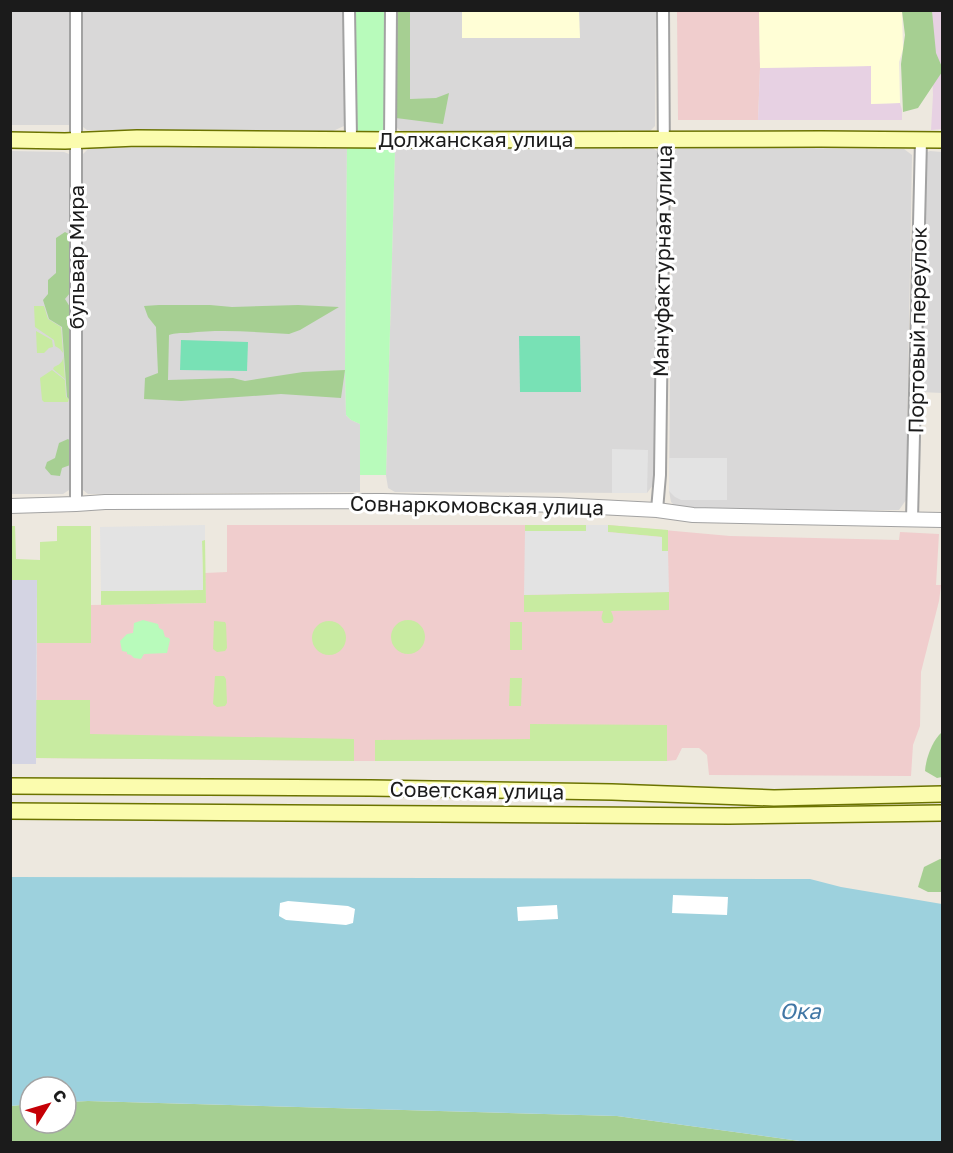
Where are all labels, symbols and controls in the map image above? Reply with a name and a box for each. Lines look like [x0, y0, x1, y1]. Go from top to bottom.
street label: Должанская улица [379, 126, 573, 152]
street label: Мануфактурная улица [647, 145, 677, 377]
street label: бульвар Мира [63, 185, 89, 329]
street label: Портовый переулок [902, 226, 932, 434]
street label: Совнаркомовская улица [350, 490, 604, 520]
street label: Советская улица [389, 775, 565, 805]
water label: Ока [779, 997, 822, 1024]
north arrow [18, 1075, 78, 1135]
text: С [49, 1085, 71, 1107]

